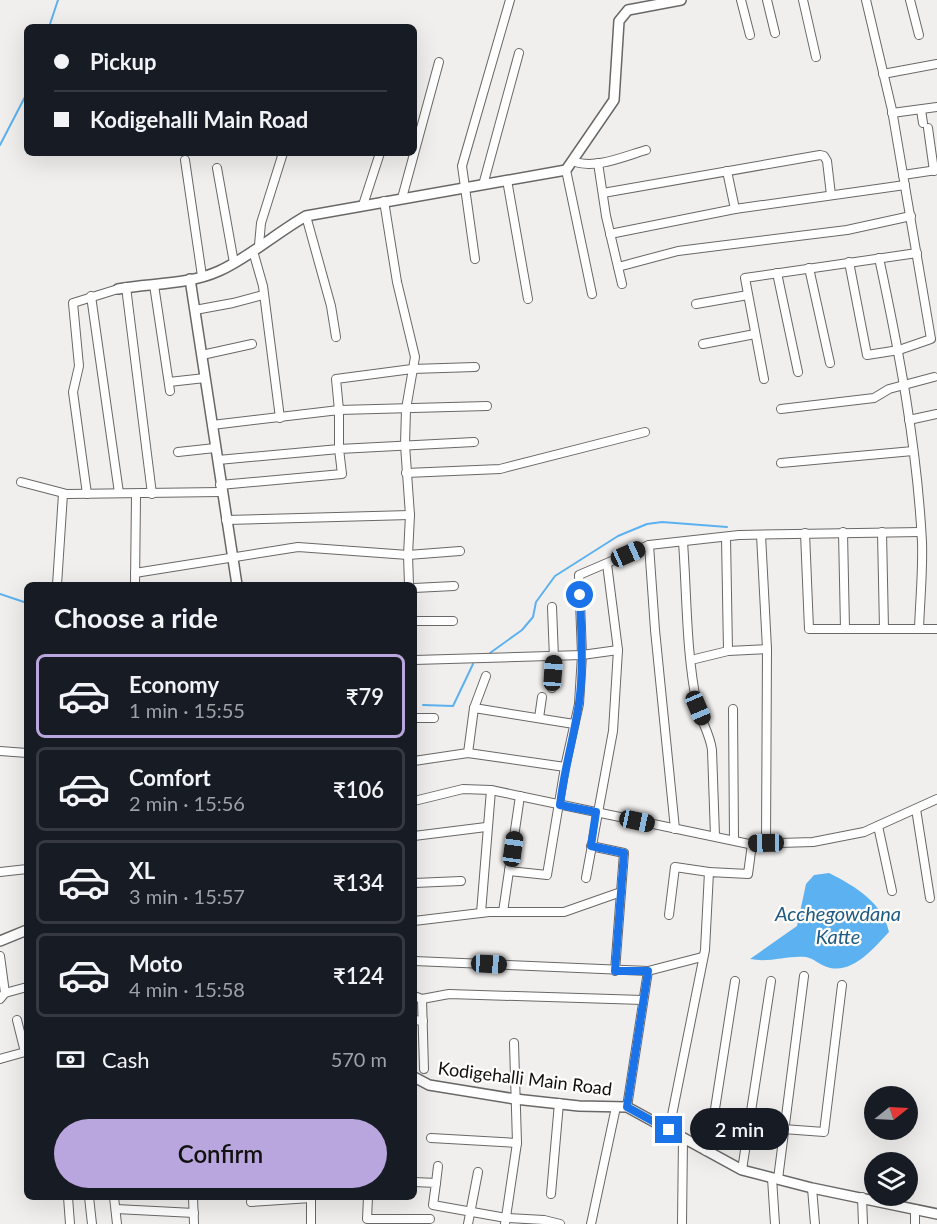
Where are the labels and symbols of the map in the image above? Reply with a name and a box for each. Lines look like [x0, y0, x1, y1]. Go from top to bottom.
car [608, 538, 648, 570]
route start [566, 581, 593, 608]
car [543, 654, 563, 692]
car [683, 688, 713, 728]
car [618, 808, 656, 834]
car [502, 830, 524, 868]
car [748, 834, 784, 852]
water label: Acchegowdana Katte [774, 901, 901, 948]
car [471, 954, 507, 974]
street label: Kodigehalli Main Road [437, 1056, 613, 1100]
north arrow [864, 1086, 918, 1140]
callout: 2 min [690, 1109, 789, 1151]
route end [655, 1116, 682, 1143]

